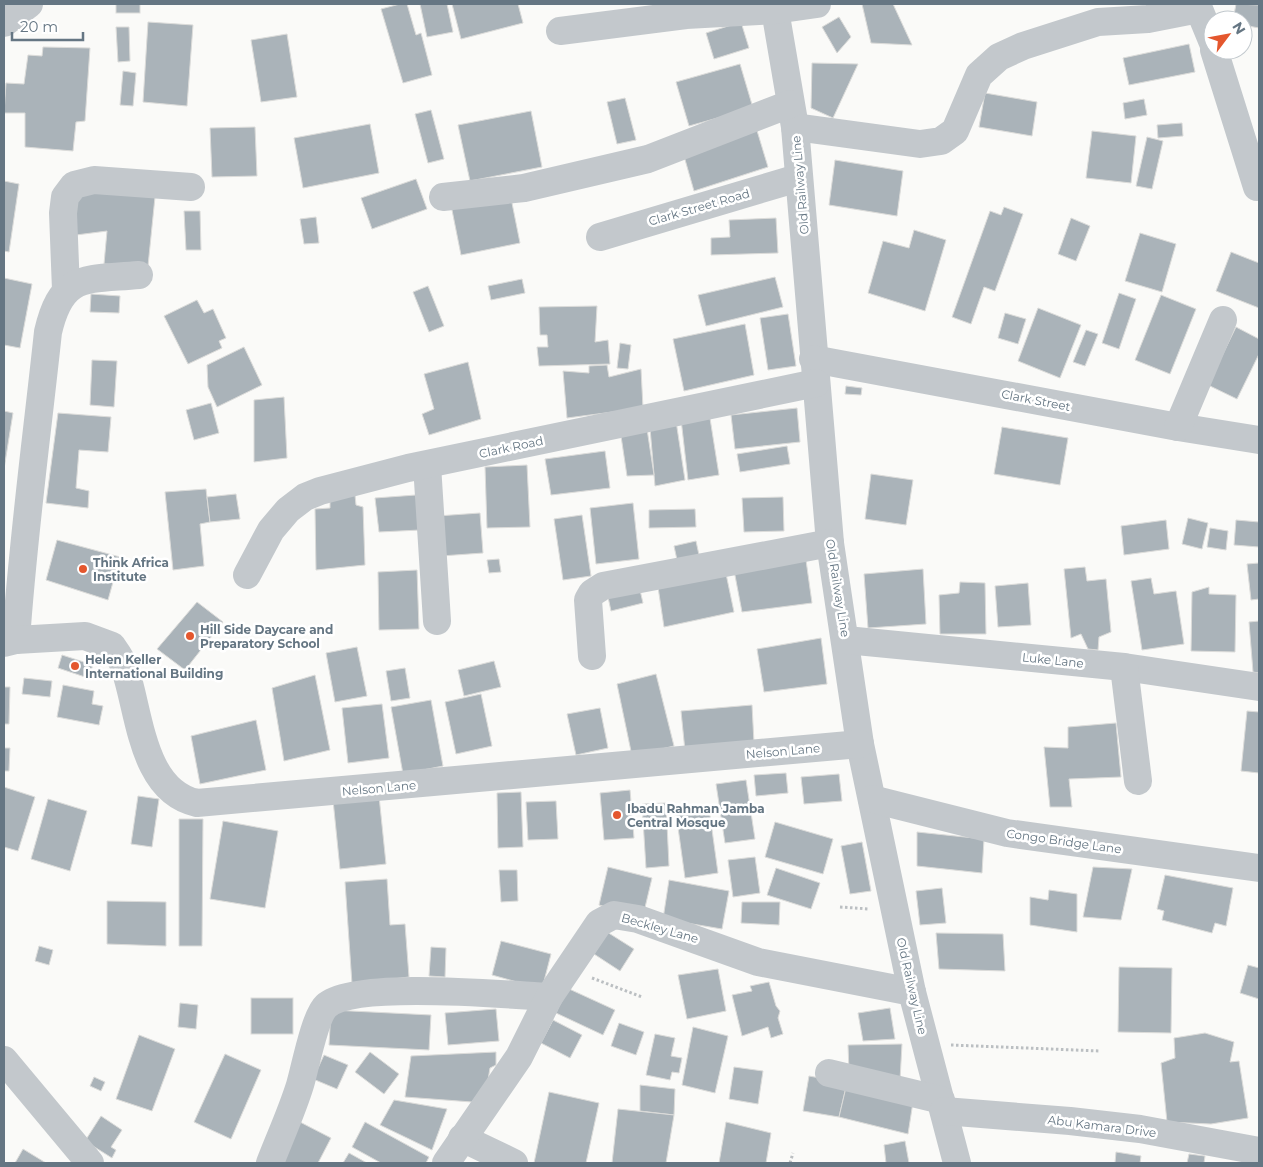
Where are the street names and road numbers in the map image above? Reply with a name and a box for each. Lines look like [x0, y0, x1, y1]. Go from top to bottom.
street label: Old Railway Line [788, 135, 812, 235]
street label: Clark Street Road [647, 185, 751, 229]
street label: Clark Street [1000, 386, 1072, 414]
street label: Clark Road [478, 433, 544, 461]
street label: Old Railway Line [823, 538, 853, 638]
street label: Luke Lane [1021, 649, 1085, 671]
street label: Nelson Lane [745, 740, 821, 762]
street label: Nelson Lane [341, 777, 417, 799]
street label: Congo Bridge Lane [1006, 825, 1122, 857]
street label: Beckley Lane [620, 910, 700, 946]
street label: Old Railway Line [894, 936, 930, 1036]
street label: Abu Kamara Drive [1047, 1112, 1157, 1140]

